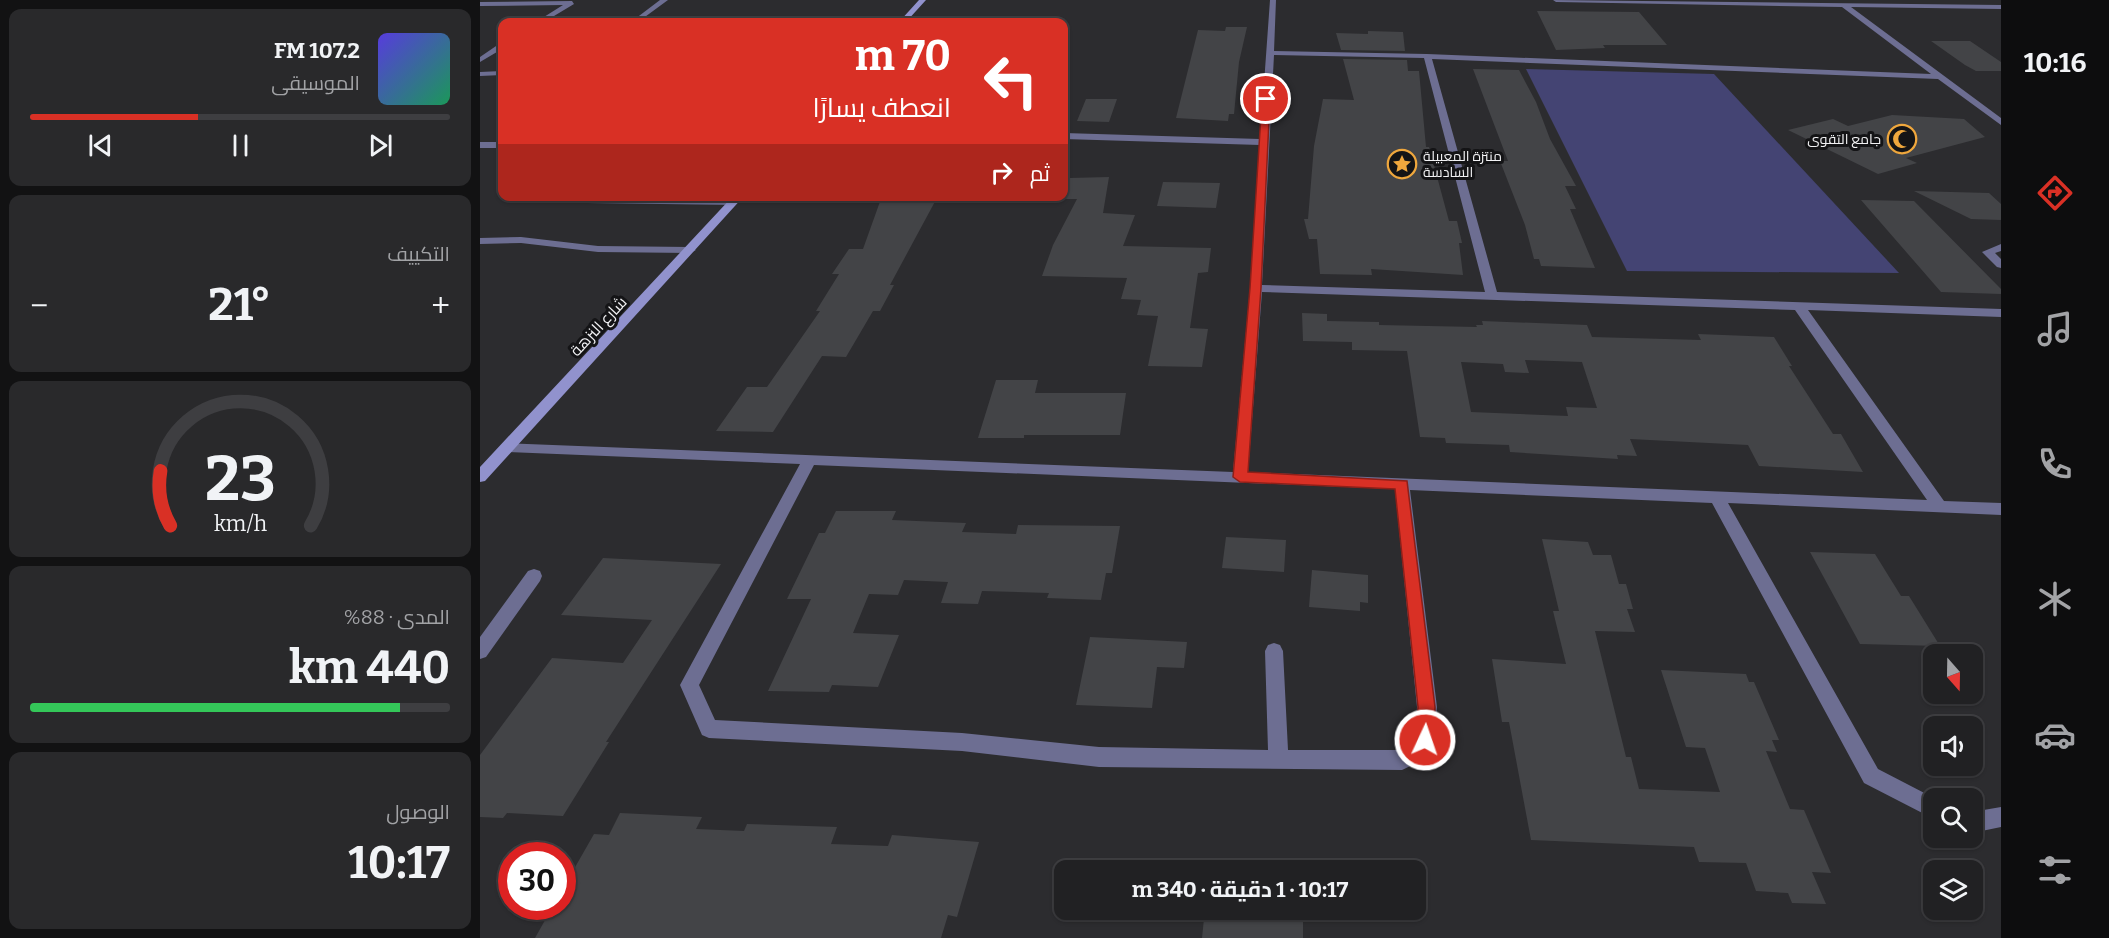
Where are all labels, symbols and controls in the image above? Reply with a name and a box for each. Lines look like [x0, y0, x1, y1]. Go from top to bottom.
text: 70 m [855, 31, 951, 81]
text: 107.2 FM [274, 37, 360, 64]
icon: left [972, 42, 1050, 120]
text: 10:16 [2024, 47, 2086, 79]
text: الموسيقى [271, 71, 360, 95]
pin [1240, 73, 1291, 124]
icon: arrive [1249, 82, 1282, 115]
text: انعطف يسارًا [812, 92, 951, 124]
mosque icon: جامع التقوى [1886, 123, 1918, 155]
icon: previous [84, 129, 117, 162]
icon: pause [224, 129, 257, 162]
icon: next [364, 129, 397, 162]
place label: جامع التقوى [1807, 131, 1881, 148]
place icon: منتزة المعبيلة السادسة [1386, 148, 1418, 180]
place label: منتزة المعبيلة السادسة [1423, 148, 1502, 181]
icon: right [985, 156, 1018, 189]
text: ثم [1030, 160, 1050, 187]
icon: directions [2034, 172, 2076, 214]
text: التكييف [387, 242, 450, 266]
text: 21° [208, 278, 271, 332]
text: − [30, 286, 48, 326]
text: + [431, 286, 450, 326]
street label: شارع النزهة [566, 293, 632, 361]
icon: music [2034, 308, 2076, 350]
text: 23 [204, 442, 276, 517]
icon: phone [2034, 443, 2076, 485]
text: km/h [213, 511, 267, 537]
icon: climate [2034, 578, 2076, 620]
text: المدى · 88% [344, 605, 450, 629]
text: 440 km [289, 641, 450, 695]
north arrow [1923, 644, 1983, 704]
map controls [1923, 644, 1983, 920]
position arrow [1393, 708, 1457, 772]
icon: car [2034, 714, 2076, 756]
button: sound [1923, 716, 1983, 776]
button: search [1923, 788, 1983, 848]
text: الوصول [386, 800, 450, 824]
text: 10:17 [348, 836, 450, 890]
speed limit sign: 30 [498, 842, 576, 920]
icon: filters [2034, 849, 2076, 891]
button: layers [1923, 860, 1983, 920]
text: 10:17 · 1 دقيقة · 340 m [1132, 876, 1348, 903]

